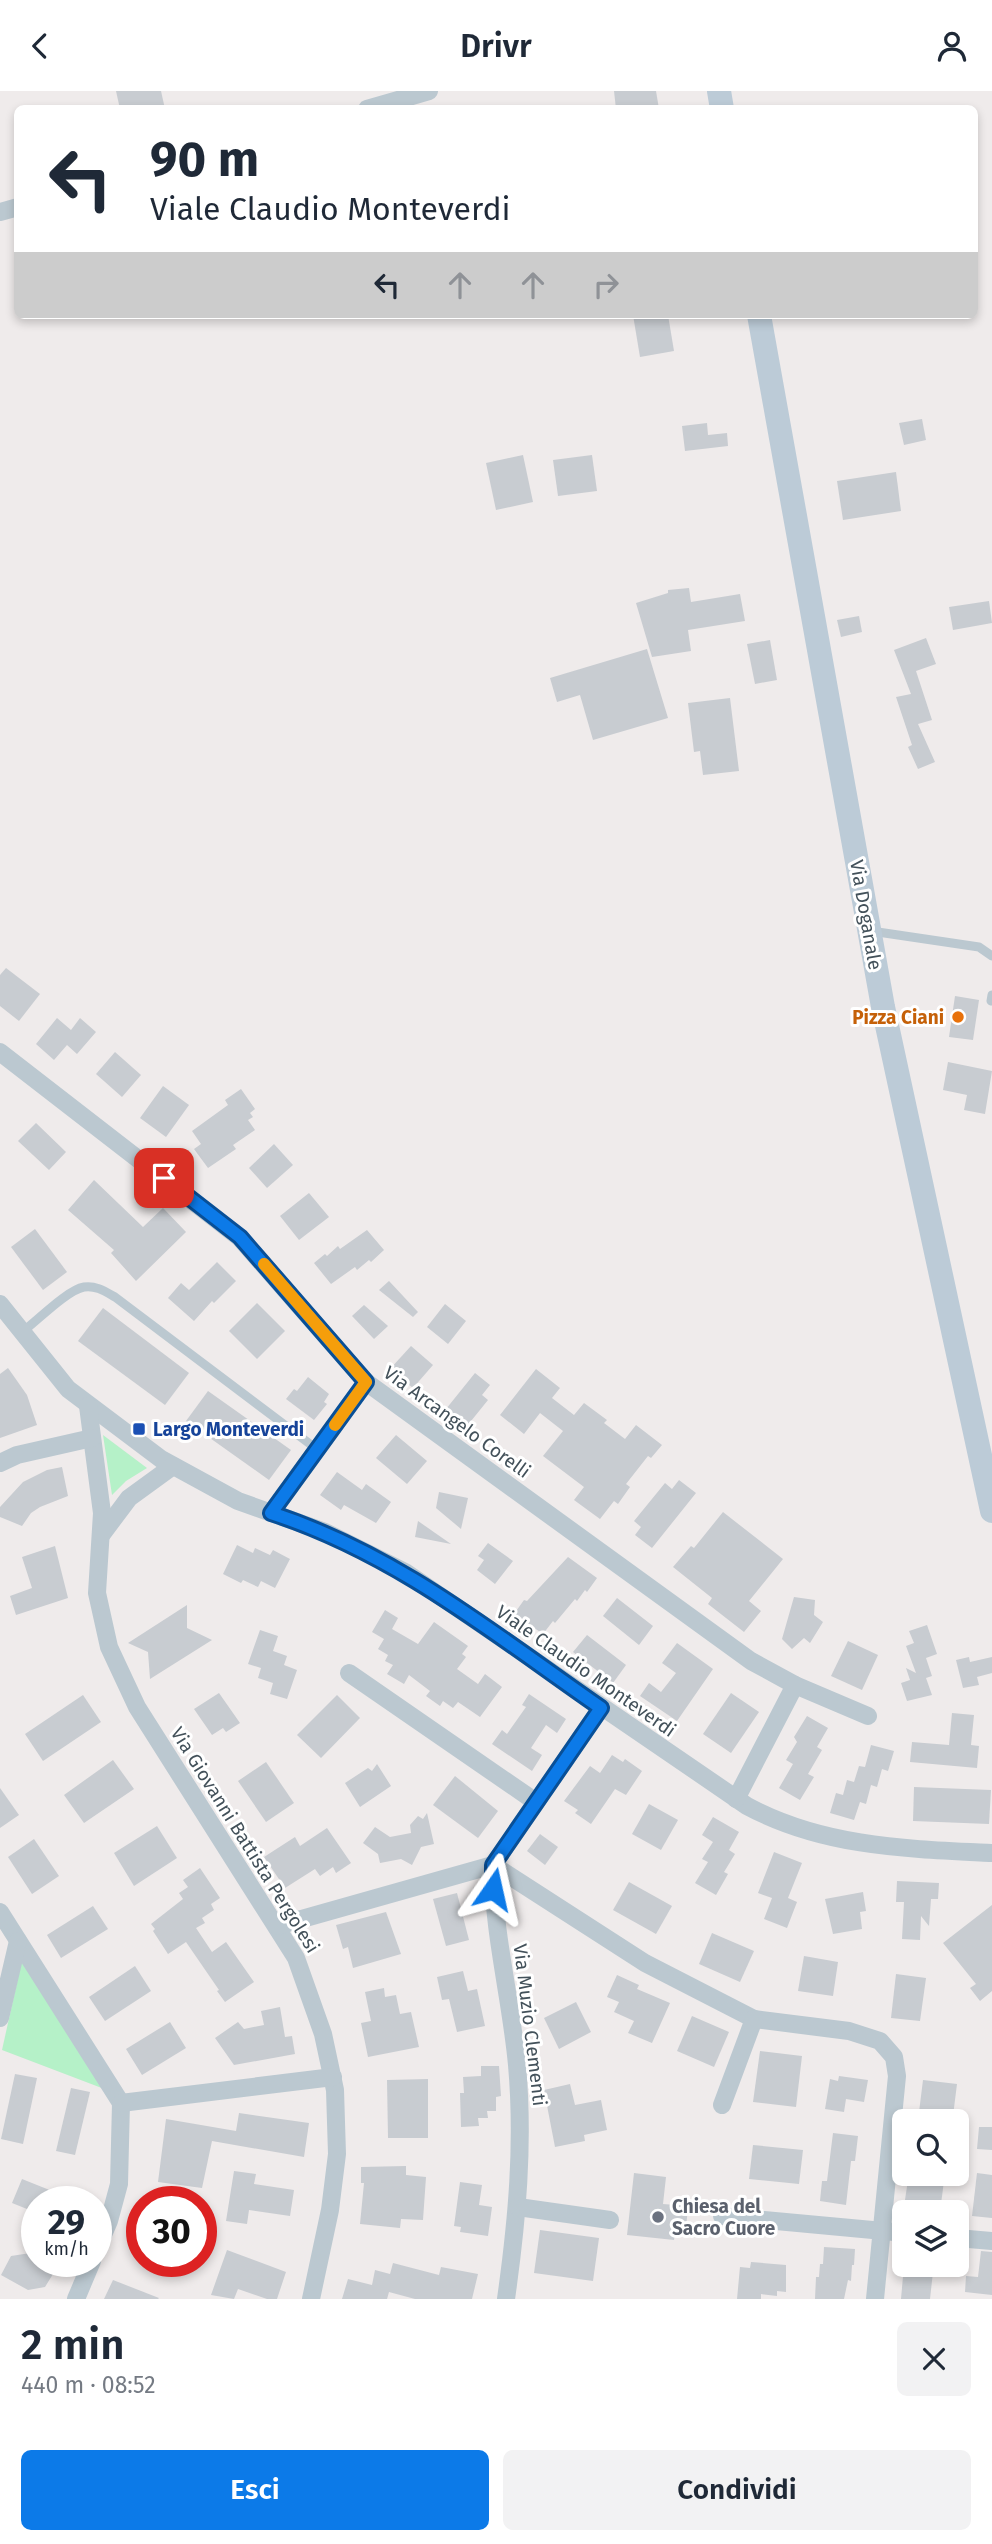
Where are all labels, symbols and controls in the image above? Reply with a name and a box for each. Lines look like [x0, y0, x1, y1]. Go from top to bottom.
icon: back [21, 27, 59, 65]
text: Drivr [460, 27, 532, 65]
icon: person [933, 27, 971, 65]
text: 90 m [150, 130, 259, 189]
icon: left [35, 133, 126, 224]
text: Viale Claudio Monteverdi [150, 190, 511, 228]
icon: left [368, 266, 406, 304]
icon: ahead [441, 266, 479, 304]
icon: ahead [514, 266, 552, 304]
icon: right [587, 266, 625, 304]
street label: Via Doganale [845, 858, 887, 972]
place label: Pizza Ciani [852, 1006, 944, 1029]
marker: Pizza Ciani [950, 1009, 966, 1025]
pin [134, 1148, 194, 1208]
icon: arrive [145, 1159, 183, 1197]
street label: Via Arcangelo Corelli [379, 1361, 535, 1483]
place label: Largo Monteverdi [153, 1418, 304, 1441]
marker: Largo Monteverdi [131, 1421, 147, 1437]
street label: Viale Claudio Monteverdi [492, 1600, 680, 1742]
street label: Via Giovanni Battista Pergolesi [166, 1723, 324, 1957]
position arrow [456, 1852, 530, 1926]
street label: Via Muzio Clementi [509, 1943, 551, 2107]
map controls [892, 2109, 969, 2277]
button: search [892, 2109, 969, 2186]
speed limit sign: 30 [126, 2186, 217, 2277]
place label: Chiesa del Sacro Cuore [672, 2195, 775, 2240]
button: layers [892, 2200, 969, 2277]
text: 29 [48, 2201, 85, 2243]
marker: Chiesa del Sacro Cuore [650, 2209, 666, 2225]
text: km/h [44, 2238, 89, 2260]
text: 2 min [21, 2320, 125, 2370]
button: close [897, 2322, 971, 2396]
text: 440 m · 08:52 [21, 2371, 156, 2399]
button: Esci [21, 2450, 489, 2530]
button: Condividi [503, 2450, 971, 2530]

